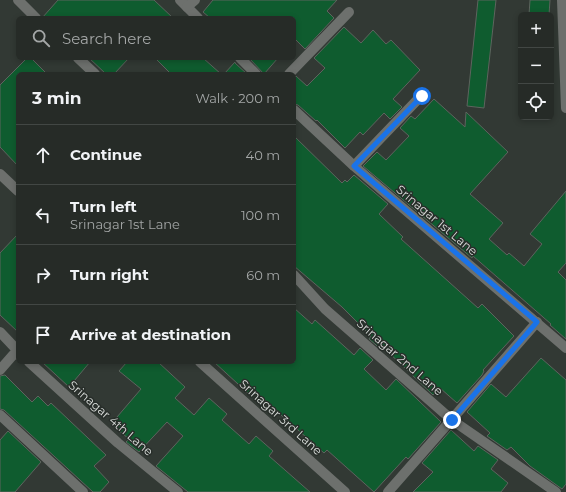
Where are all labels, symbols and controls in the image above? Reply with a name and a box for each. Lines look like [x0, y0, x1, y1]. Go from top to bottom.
map controls [518, 12, 554, 120]
button: + [518, 12, 554, 48]
search box [16, 16, 296, 60]
icon: search [30, 27, 52, 49]
text: Search here [62, 29, 151, 48]
button: − [518, 48, 554, 84]
button: locate [518, 84, 554, 120]
route start [413, 87, 431, 105]
text: 3 min [32, 88, 82, 108]
text: Walk · 200 m [195, 90, 280, 106]
icon: ahead [32, 144, 54, 166]
text: Continue [70, 145, 142, 164]
text: 40 m [246, 147, 280, 163]
street label: Srinagar 1st Lane [393, 182, 481, 258]
text: Turn left [70, 197, 137, 216]
icon: left [32, 204, 54, 226]
text: 100 m [241, 207, 280, 223]
text: Srinagar 1st Lane [70, 216, 180, 232]
icon: right [32, 264, 54, 286]
text: Turn right [70, 265, 149, 284]
text: 60 m [246, 267, 280, 283]
street label: Srinagar 2nd Lane [354, 315, 446, 399]
icon: arrive [32, 324, 54, 346]
text: Arrive at destination [70, 325, 231, 344]
street label: Srinagar 3rd Lane [237, 376, 325, 458]
street label: Srinagar 4th Lane [66, 377, 156, 459]
route end [443, 411, 461, 429]

